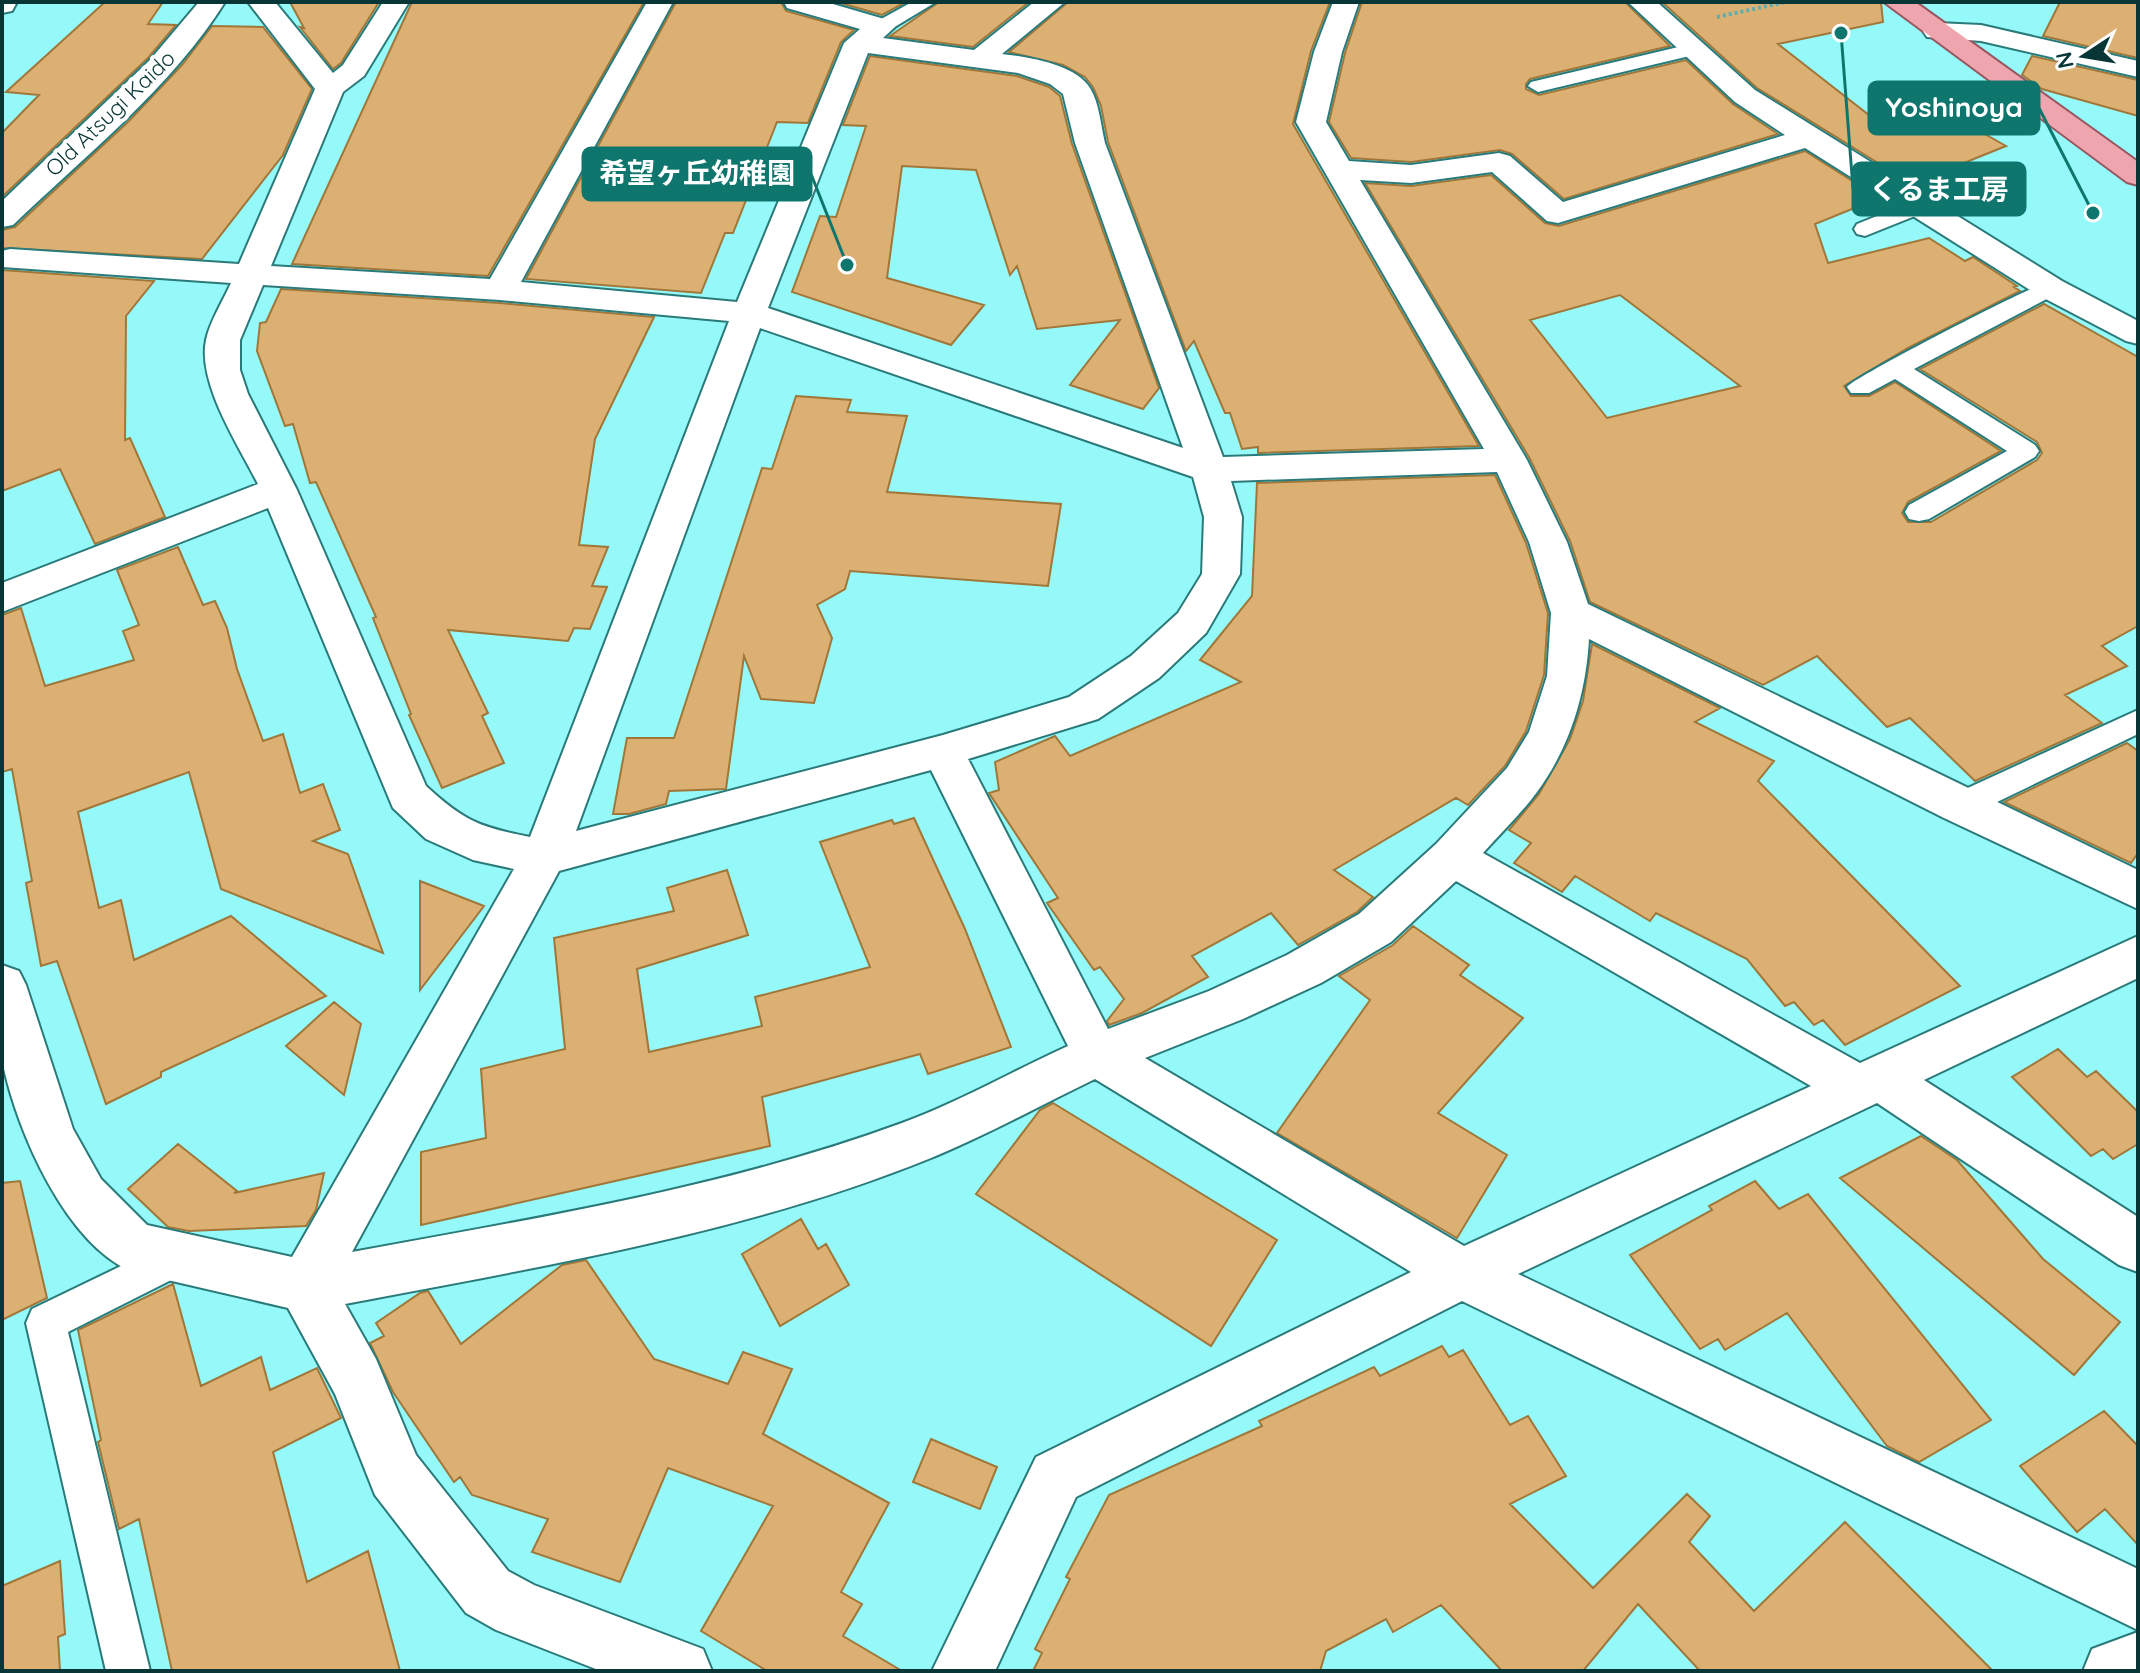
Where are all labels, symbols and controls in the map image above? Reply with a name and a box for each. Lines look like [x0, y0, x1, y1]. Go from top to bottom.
north arrow [2044, 16, 2124, 96]
street label: Old Atsugi Kaido [39, 44, 181, 182]
text: N [2049, 49, 2080, 71]
callout: Yoshinoya [1869, 82, 2039, 134]
text: Yoshinoya [1885, 89, 2023, 124]
callout: 希望ヶ丘幼稚園 [583, 148, 811, 200]
text: 希望ヶ丘幼稚園 [599, 155, 795, 190]
callout: くるま工房 [1853, 163, 2025, 215]
text: くるま工房 [1869, 171, 2009, 206]

